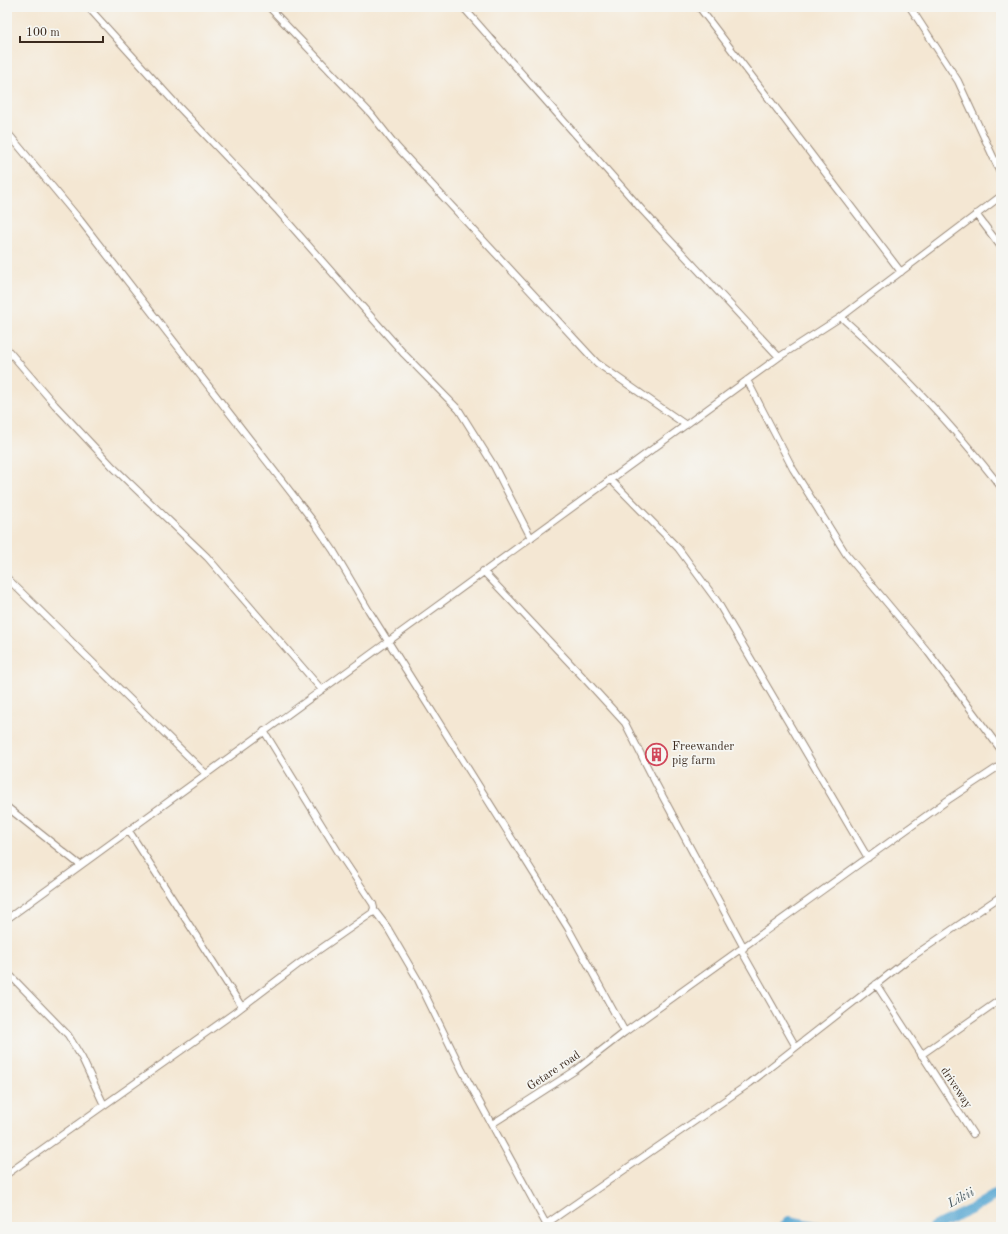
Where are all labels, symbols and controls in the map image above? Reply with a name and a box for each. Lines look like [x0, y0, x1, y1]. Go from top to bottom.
scale bar [20, 18, 103, 44]
text: 100 m [26, 27, 60, 39]
building icon: Freewander pig farm [644, 741, 670, 767]
place label: Freewander pig farm [672, 741, 734, 767]
street label: Getare road [525, 1049, 583, 1093]
street label: driveway [938, 1065, 974, 1111]
water label: Likii [945, 1185, 977, 1211]

